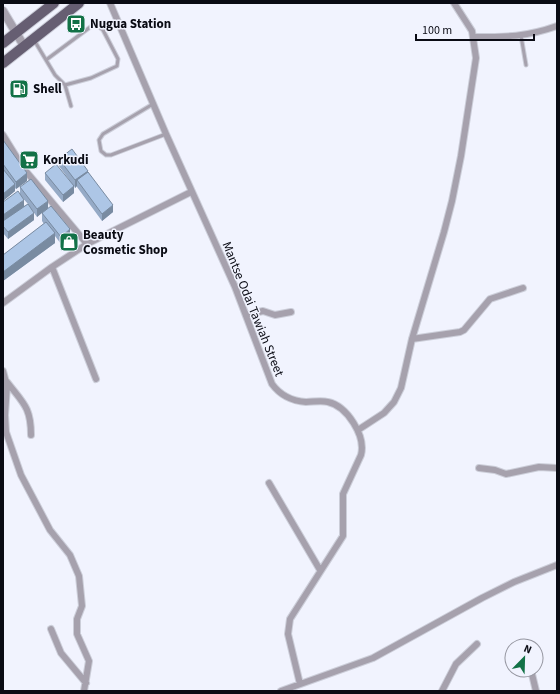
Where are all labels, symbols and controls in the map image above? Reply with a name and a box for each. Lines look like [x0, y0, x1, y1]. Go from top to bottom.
bus stop icon: Nugua Station [65, 13, 87, 35]
place label: Nugua Station [90, 15, 171, 33]
scale bar [416, 16, 534, 42]
text: 100 m [422, 22, 452, 39]
fuel station icon: Shell [8, 78, 30, 100]
place label: Shell [33, 80, 62, 98]
supermarket icon: Korkudi [18, 149, 40, 171]
place label: Korkudi [43, 151, 88, 169]
place label: Beauty Cosmetic Shop [83, 226, 168, 259]
shop icon: Beauty Cosmetic Shop [58, 231, 80, 253]
street label: Mantse Odai Tawiah Street [218, 239, 289, 380]
north arrow [504, 638, 544, 678]
text: N [521, 641, 534, 658]

